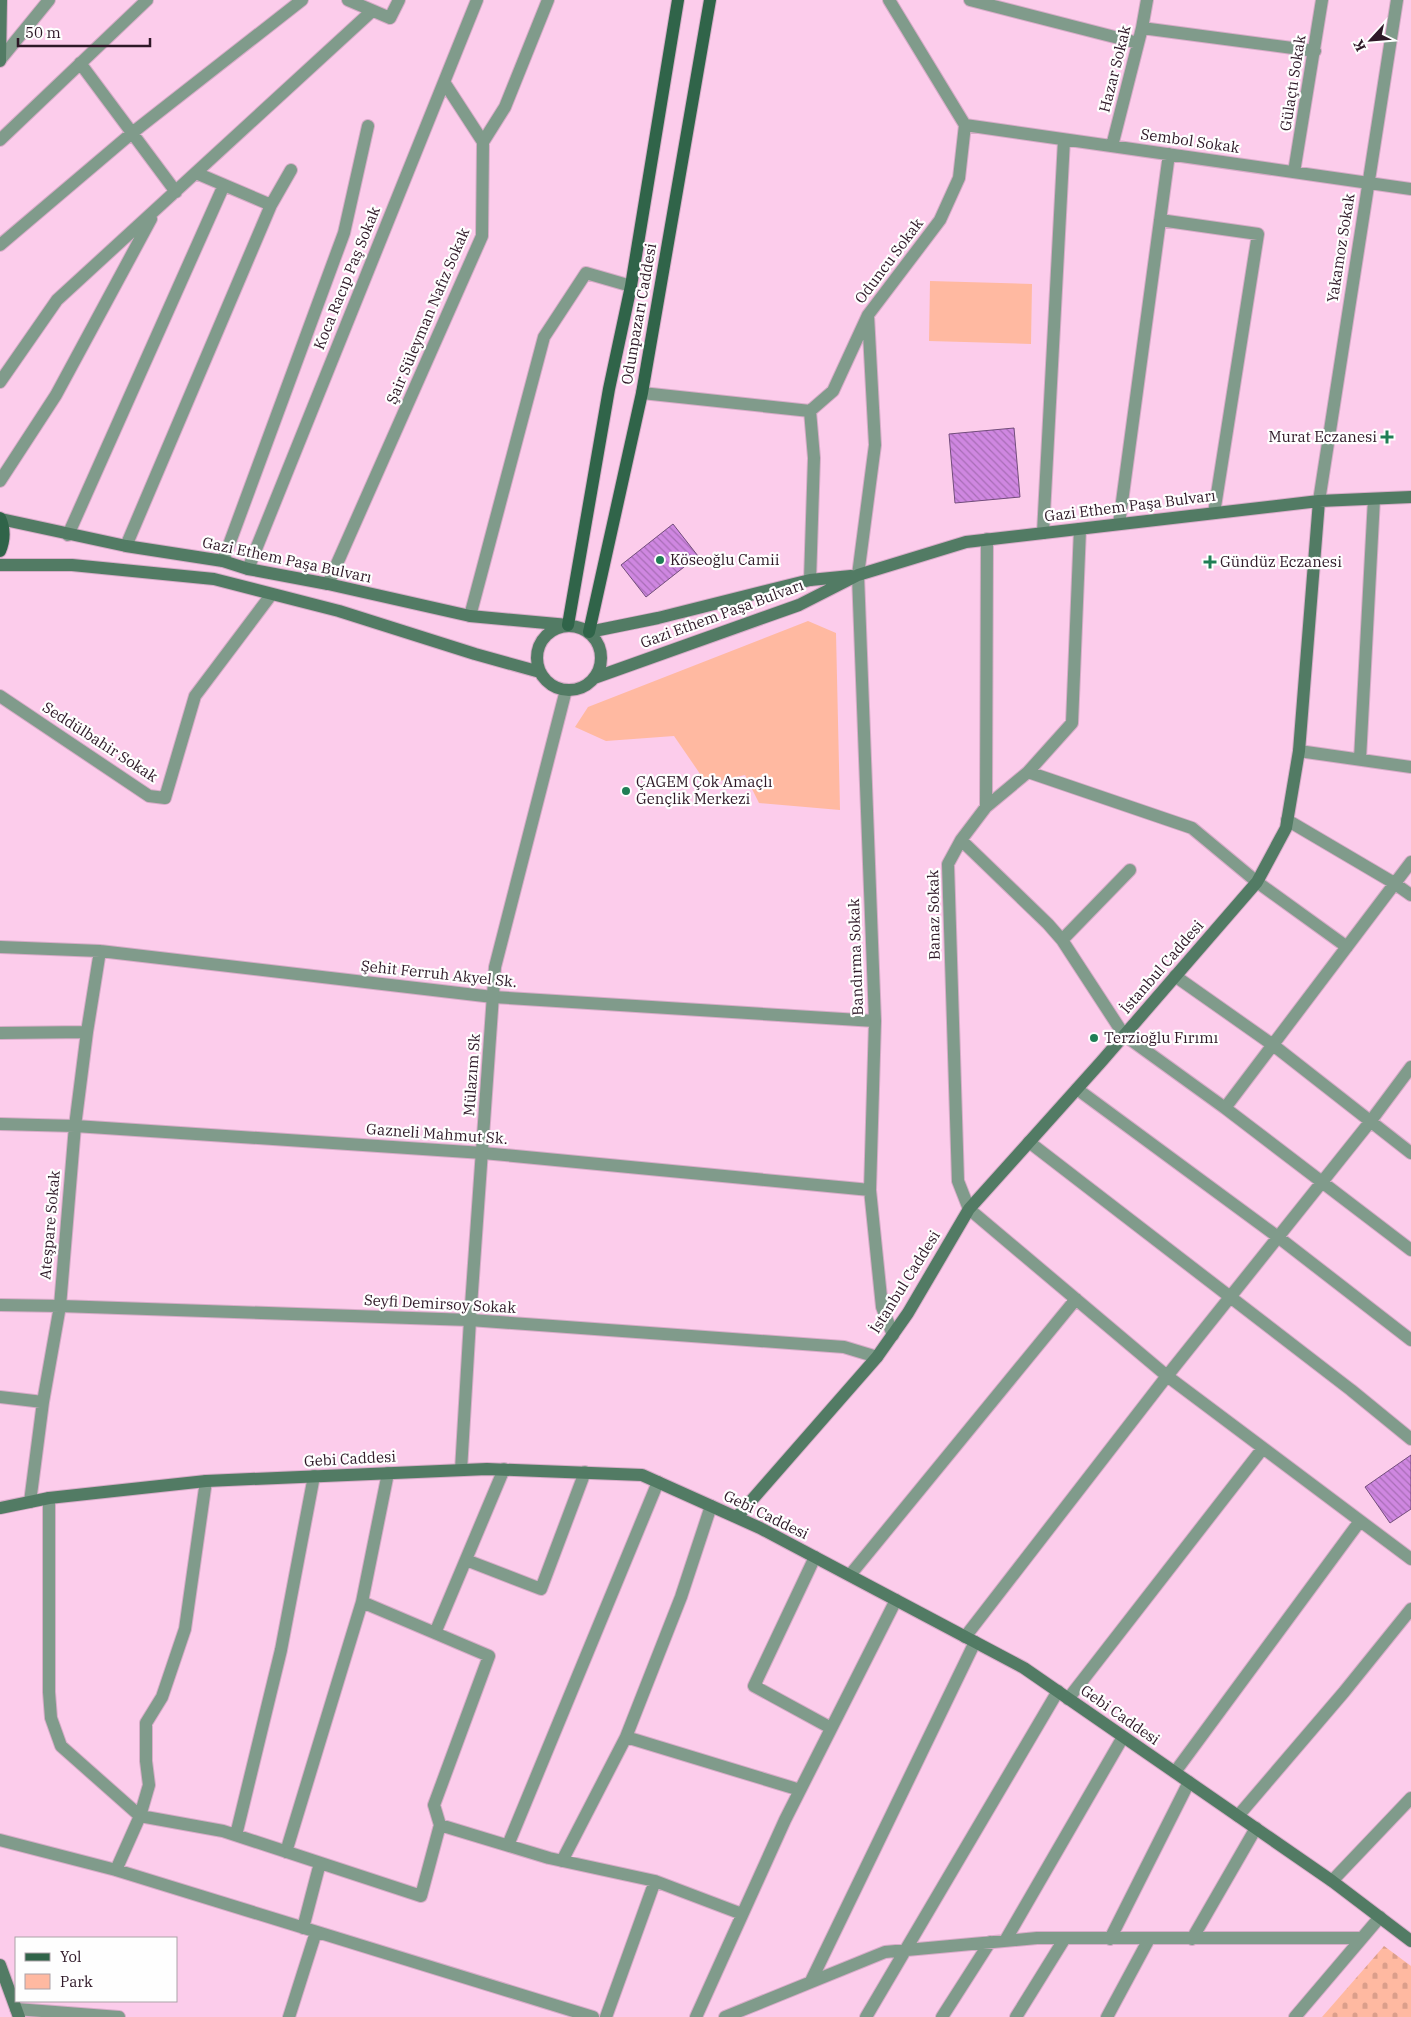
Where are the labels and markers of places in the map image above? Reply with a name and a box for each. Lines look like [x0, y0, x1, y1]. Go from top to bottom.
place label: Murat Eczanesi [1268, 427, 1377, 446]
marker: Murat Eczanesi [1381, 431, 1393, 443]
place label: Köseoğlu Camii [670, 550, 780, 569]
place label: Gündüz Eczanesi [1220, 552, 1342, 571]
marker: Köseoğlu Camii [654, 554, 666, 566]
marker: Gündüz Eczanesi [1204, 556, 1216, 568]
place label: ÇAGEM Çok Amaçlı Gençlik Merkezi [636, 772, 773, 808]
marker: ÇAGEM Çok Amaçlı Gençlik Merkezi [620, 785, 632, 797]
place label: Terzioğlu Fırımı [1104, 1028, 1218, 1047]
marker: Terzioğlu Fırımı [1088, 1032, 1100, 1044]

